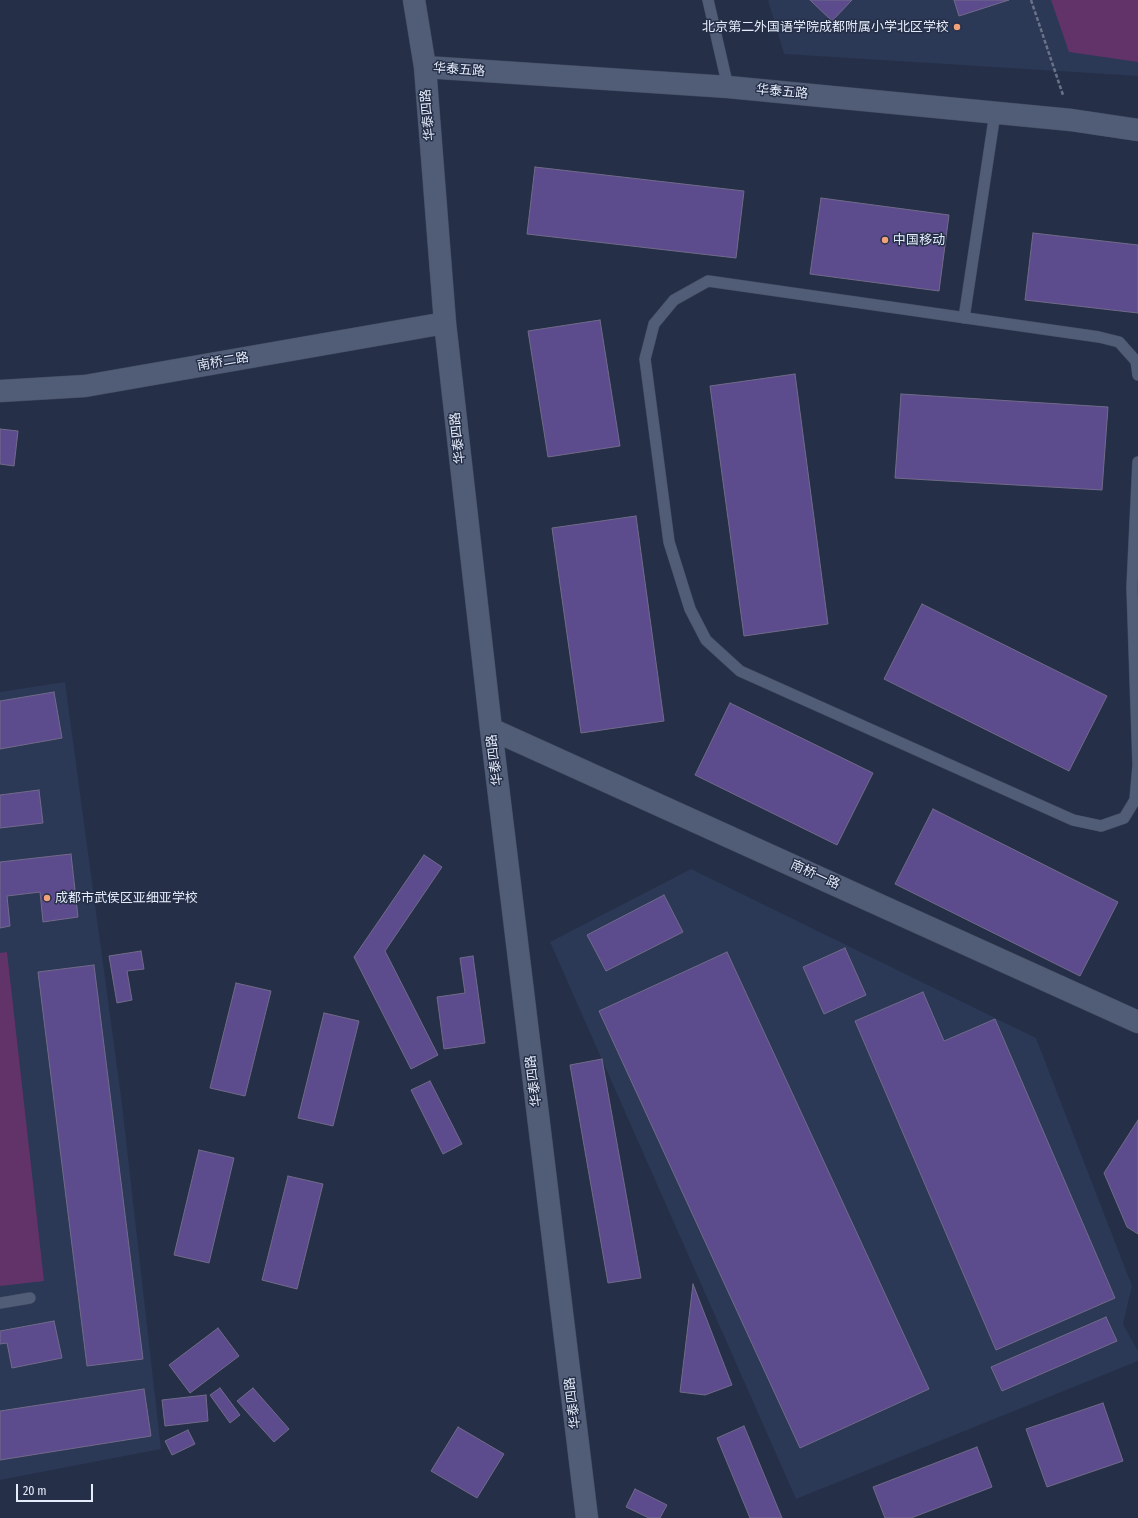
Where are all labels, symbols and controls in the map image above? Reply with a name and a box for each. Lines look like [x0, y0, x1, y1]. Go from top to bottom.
place label: 北京第二外国语学院成都附属小学北区学校 [702, 19, 949, 35]
marker: 北京第二外国语学院成都附属小学北区学校 [952, 22, 962, 32]
street label: 华泰五路 [433, 60, 485, 80]
street label: 华泰五路 [755, 82, 809, 102]
street label: 华泰四路 [418, 88, 438, 142]
place label: 中国移动 [893, 232, 945, 248]
marker: 中国移动 [880, 235, 890, 245]
street label: 南桥二路 [196, 350, 250, 374]
street label: 华泰四路 [448, 411, 468, 465]
street label: 华泰四路 [484, 733, 506, 787]
street label: 南桥一路 [788, 857, 842, 893]
place label: 成都市武侯区亚细亚学校 [55, 890, 198, 906]
marker: 成都市武侯区亚细亚学校 [42, 893, 52, 903]
street label: 华泰四路 [523, 1054, 545, 1108]
street label: 华泰四路 [562, 1376, 584, 1430]
scale bar [18, 1476, 95, 1502]
text: 20 m [23, 1484, 47, 1498]

